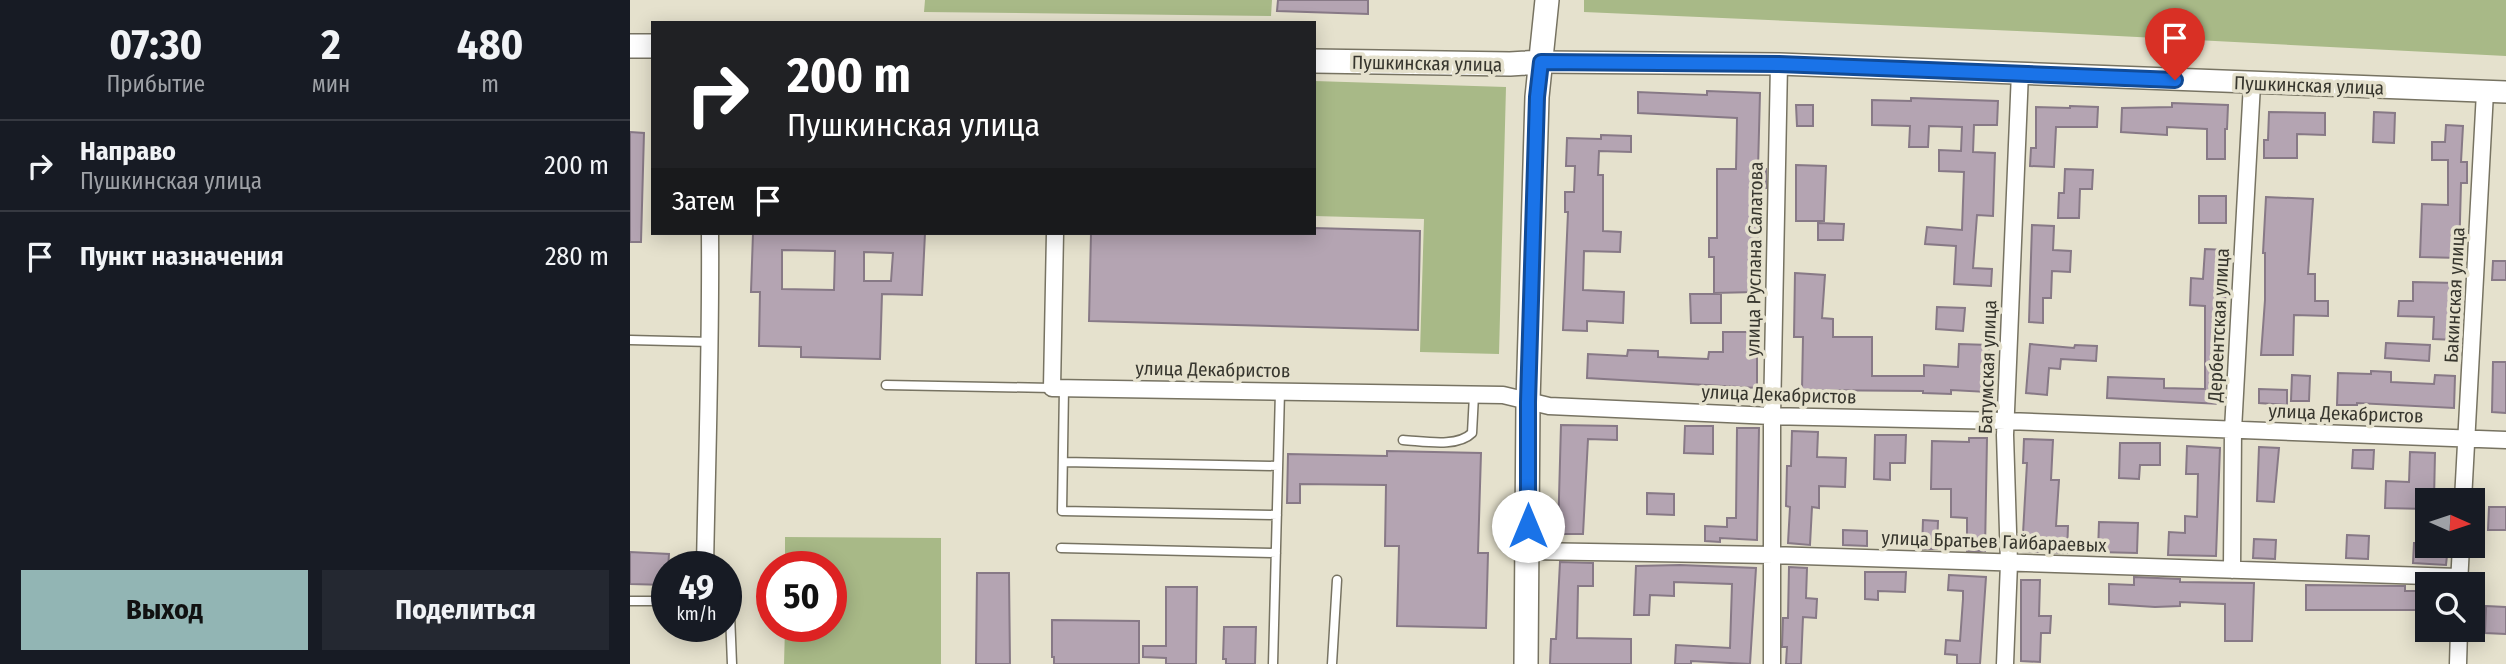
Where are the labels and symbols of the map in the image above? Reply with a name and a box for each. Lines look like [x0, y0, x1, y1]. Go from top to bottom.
pin [2145, 8, 2205, 80]
street label: Пушкинская улица [1352, 51, 1502, 76]
street label: Пушкинская улица [2233, 71, 2384, 100]
street label: улица Руслана Салатова [1741, 161, 1768, 357]
street label: Бакинская улица [2439, 226, 2470, 364]
street label: Дербентская улица [2203, 247, 2234, 404]
street label: Батумская улица [1974, 300, 2001, 434]
street label: улица Декабристов [1135, 357, 1291, 382]
street label: улица Декабристов [1701, 380, 1857, 409]
street label: улица Декабристов [2268, 399, 2424, 428]
north arrow [2415, 488, 2485, 558]
position arrow [1491, 489, 1565, 563]
street label: улица Братьев Гайбараевых [1881, 526, 2108, 557]
speed limit sign: 50 [756, 551, 847, 642]

